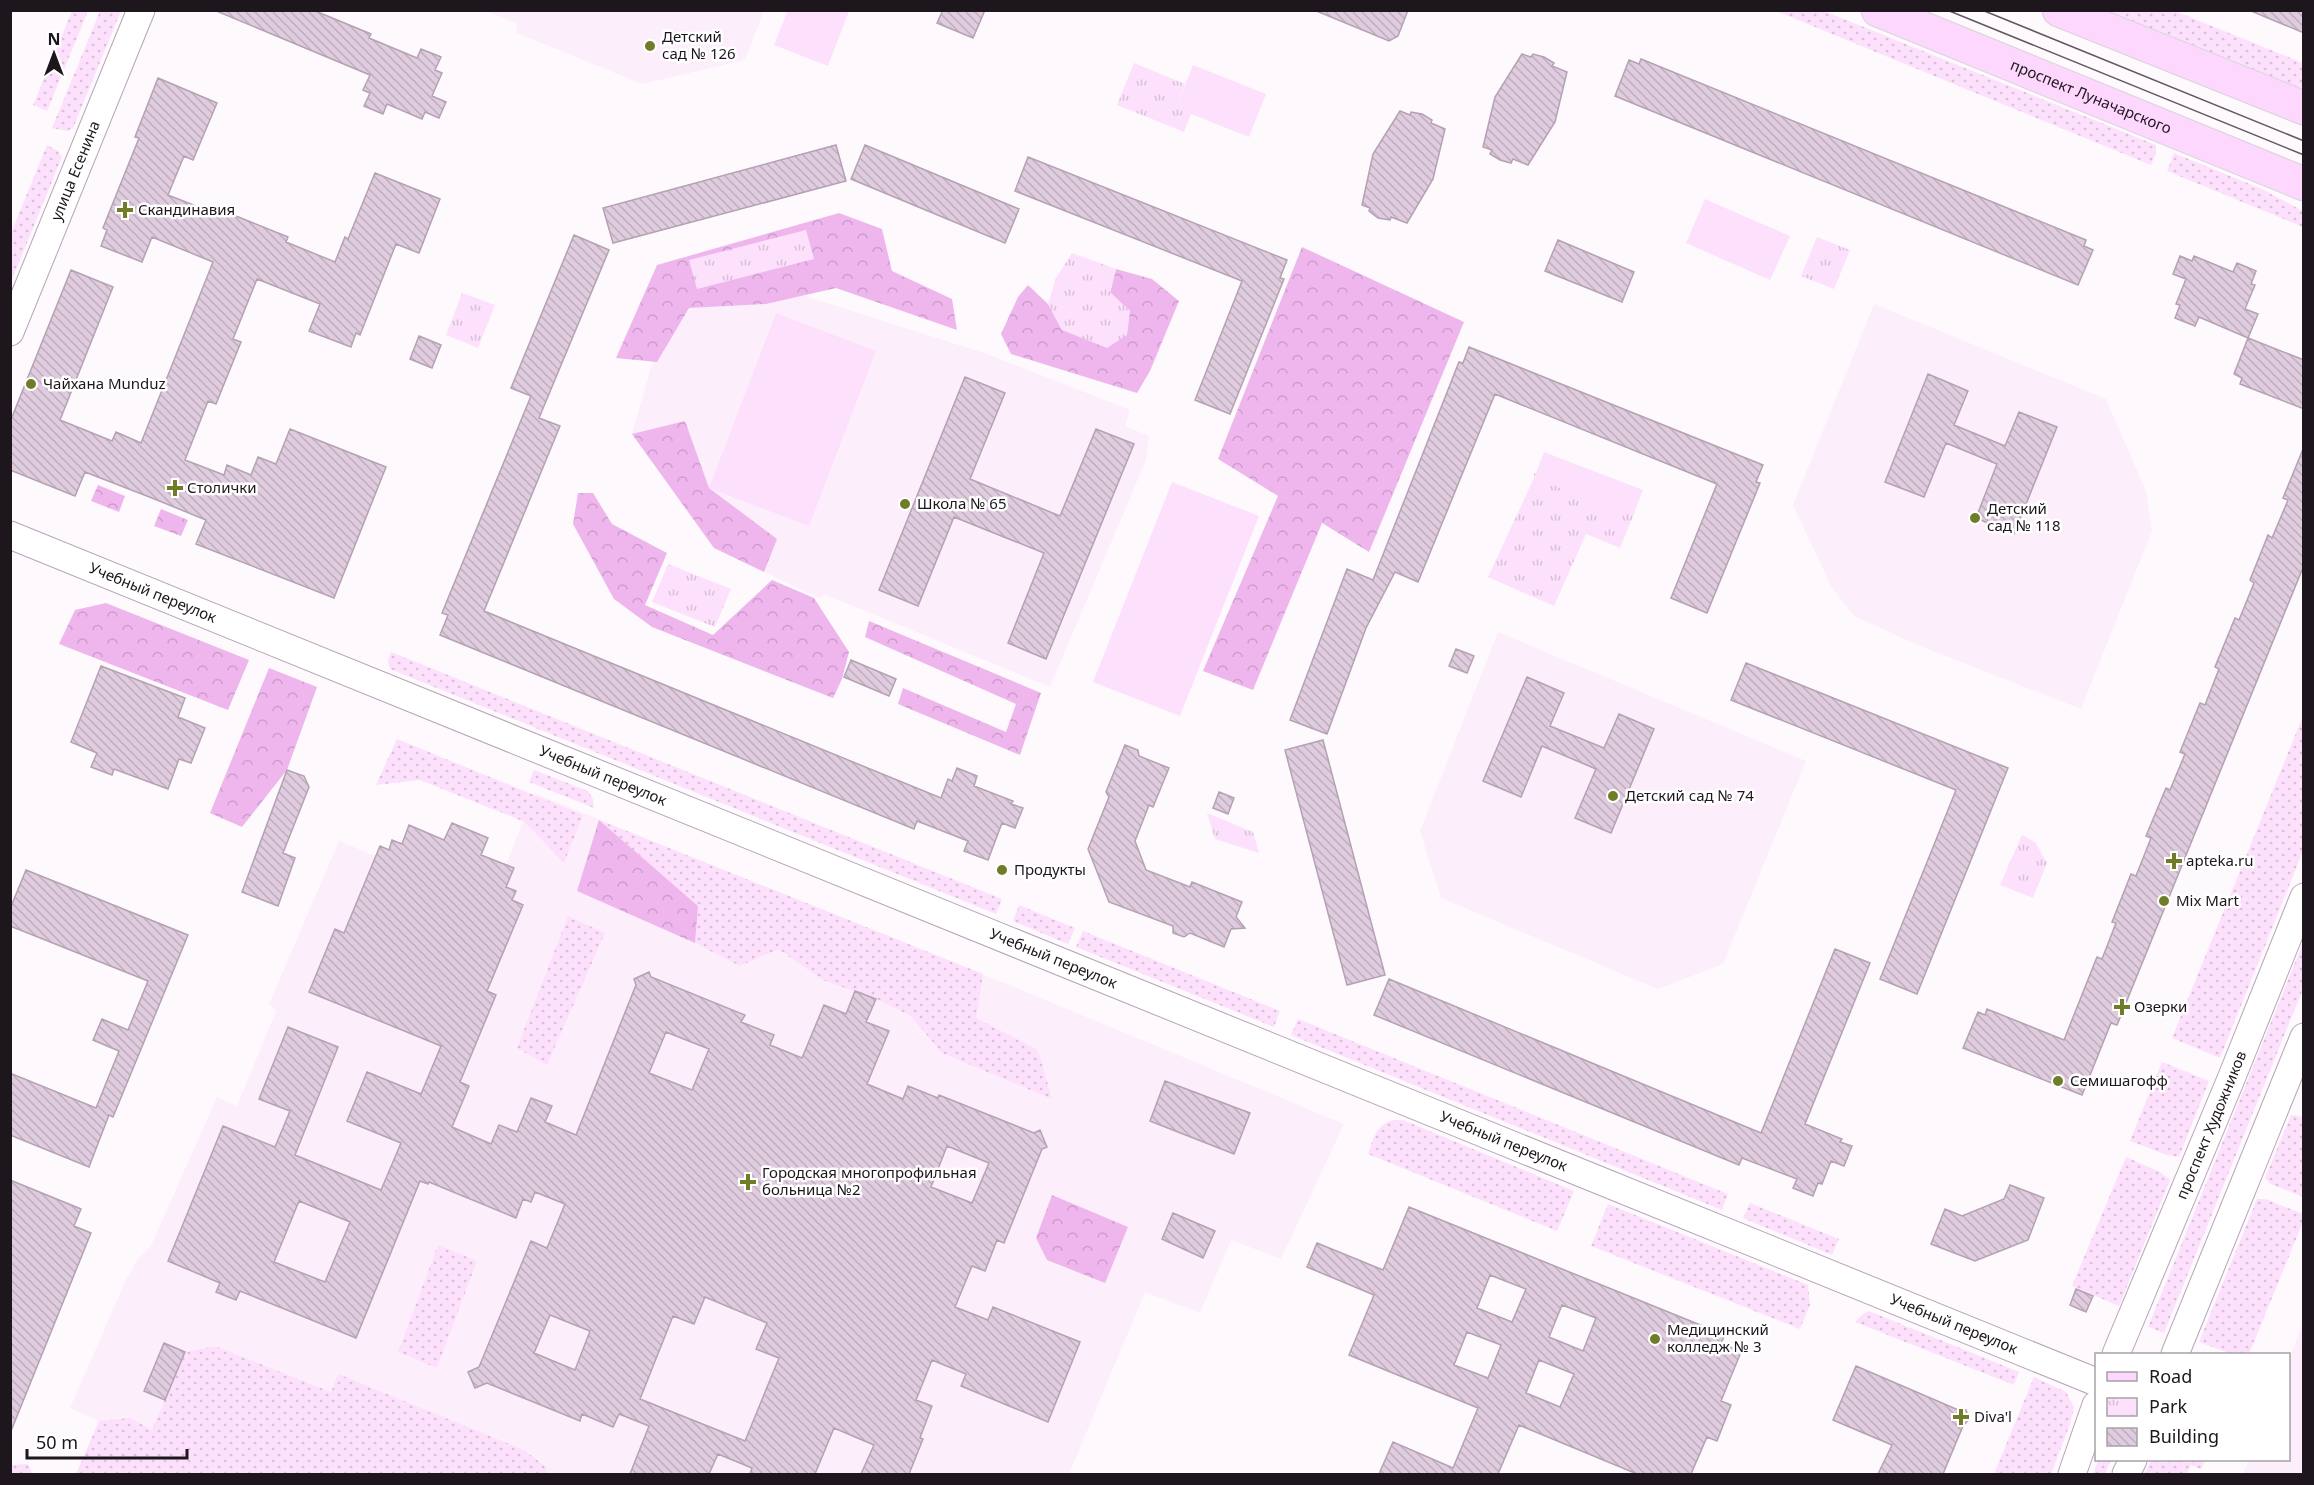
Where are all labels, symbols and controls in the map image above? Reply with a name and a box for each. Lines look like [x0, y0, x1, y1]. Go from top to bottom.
north arrow [24, 24, 84, 84]
place label: Детский сад № 126 [662, 26, 736, 63]
text: N [47, 28, 61, 50]
marker: Детский сад № 126 [643, 39, 657, 53]
street label: проспект Луначарского [2008, 54, 2175, 138]
street label: улица Есенина [45, 117, 104, 224]
place label: Скандинавия [138, 199, 235, 219]
marker: Скандинавия [116, 201, 134, 219]
place label: Чайхана Munduz [43, 373, 166, 393]
marker: Чайхана Munduz [24, 377, 38, 391]
place label: Столички [187, 477, 257, 497]
marker: Столички [168, 481, 182, 495]
place label: Школа № 65 [917, 493, 1007, 513]
marker: Школа № 65 [898, 497, 912, 511]
place label: Детский сад № 118 [1987, 498, 2061, 535]
marker: Детский сад № 118 [1968, 511, 1982, 525]
street label: Учебный переулок [86, 557, 220, 627]
street label: Учебный переулок [537, 740, 670, 810]
place label: Детский сад № 74 [1625, 785, 1754, 805]
marker: Детский сад № 74 [1606, 789, 1620, 803]
place label: apteka.ru [2186, 850, 2253, 870]
marker: apteka.ru [2167, 854, 2181, 868]
place label: Продукты [1014, 859, 1086, 879]
marker: Продукты [995, 863, 1009, 877]
place label: Mix Mart [2176, 890, 2240, 910]
marker: Mix Mart [2157, 894, 2171, 908]
street label: Учебный переулок [987, 923, 1120, 993]
place label: Озерки [2134, 996, 2187, 1016]
marker: Озерки [2115, 1000, 2129, 1014]
street label: проспект Художников [2171, 1048, 2250, 1202]
place label: Семишагофф [2070, 1070, 2168, 1090]
marker: Семишагофф [2051, 1074, 2065, 1088]
street label: Учебный переулок [1437, 1106, 1571, 1175]
place label: Городская многопрофильная больница №2 [762, 1162, 977, 1199]
marker: Городская многопрофильная больница №2 [739, 1173, 757, 1191]
street label: Учебный переулок [1888, 1289, 2021, 1358]
place label: Медицинский колледж № 3 [1667, 1319, 1769, 1356]
marker: Медицинский колледж № 3 [1648, 1332, 1662, 1346]
legend [2095, 1353, 2290, 1461]
text: Road [2149, 1364, 2192, 1388]
text: Park [2149, 1394, 2187, 1418]
place label: Diva'l [1974, 1406, 2012, 1426]
marker: Diva'l [1952, 1408, 1970, 1426]
scale bar [27, 1422, 188, 1460]
text: Building [2149, 1424, 2219, 1448]
text: 50 m [36, 1430, 78, 1454]

